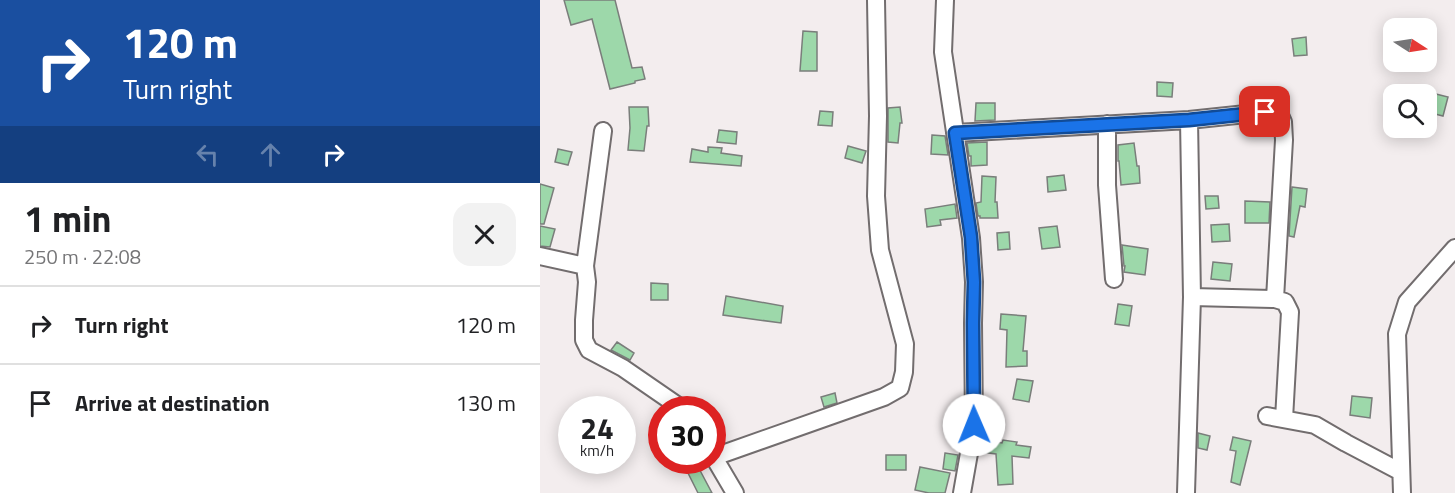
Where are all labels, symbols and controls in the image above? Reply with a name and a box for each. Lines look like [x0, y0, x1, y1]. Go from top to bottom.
text: 120 m [123, 10, 238, 74]
north arrow [1383, 18, 1437, 72]
map controls [1383, 18, 1437, 138]
icon: right [24, 24, 102, 102]
text: Turn right [123, 68, 232, 109]
button: search [1383, 84, 1437, 138]
pin [1239, 86, 1290, 137]
icon: arrive [1248, 95, 1281, 128]
icon: left [191, 138, 224, 171]
icon: ahead [254, 138, 287, 171]
icon: right [317, 138, 350, 171]
text: 1 min [24, 191, 111, 246]
button: close [453, 203, 516, 266]
text: 250 m · 22:08 [24, 241, 141, 272]
text: Turn right [75, 308, 169, 342]
text: 120 m [456, 308, 516, 342]
icon: right [24, 309, 57, 342]
text: Arrive at destination [75, 386, 270, 420]
text: 130 m [456, 386, 516, 420]
icon: arrive [24, 387, 57, 420]
position arrow [942, 393, 1006, 457]
speed limit sign: 30 [648, 396, 726, 474]
text: 24 [580, 405, 614, 451]
text: km/h [580, 439, 614, 462]

